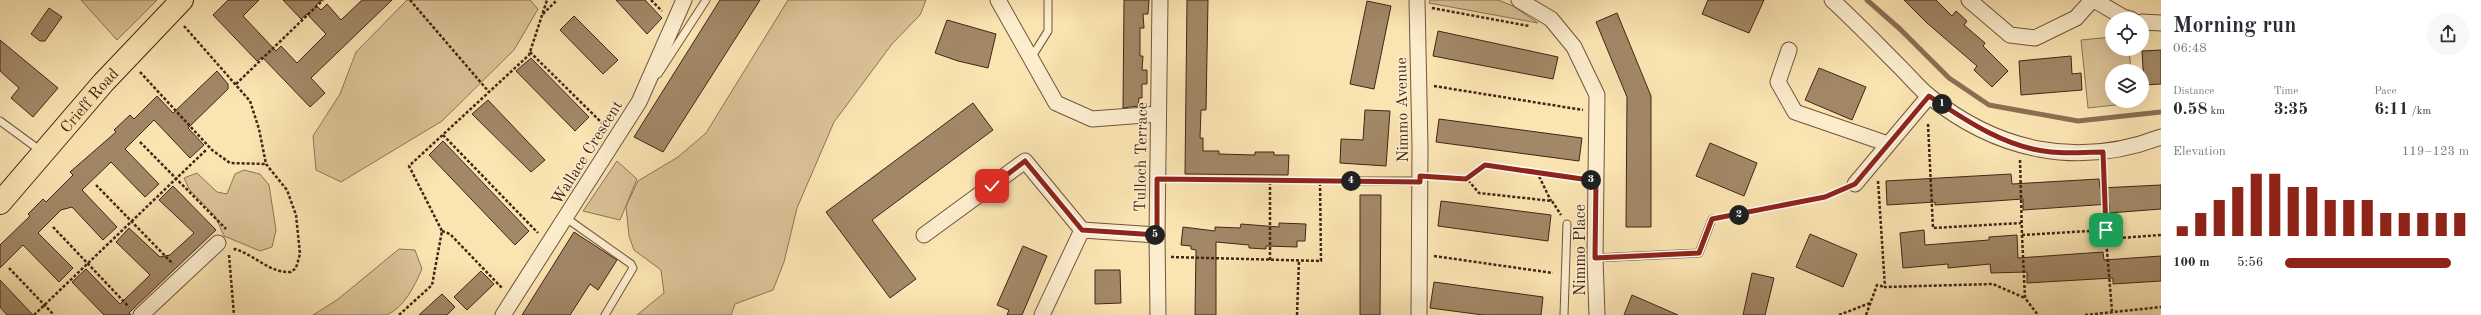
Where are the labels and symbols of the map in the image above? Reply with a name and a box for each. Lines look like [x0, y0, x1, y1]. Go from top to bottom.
street label: Nimmo Avenue [1394, 57, 1412, 163]
street label: Crieff Road [58, 66, 122, 137]
pin: 1 [1932, 94, 1952, 114]
street label: Wallace Crescent [549, 98, 626, 208]
street label: Tulloch Terrace [1133, 102, 1151, 212]
pin [975, 169, 1009, 203]
pin: 3 [1581, 170, 1601, 190]
pin: 4 [1341, 171, 1361, 191]
street label: Nimmo Place [1573, 204, 1589, 296]
pin: 2 [1729, 205, 1749, 225]
pin [2089, 213, 2123, 247]
pin: 5 [1145, 225, 1165, 245]

